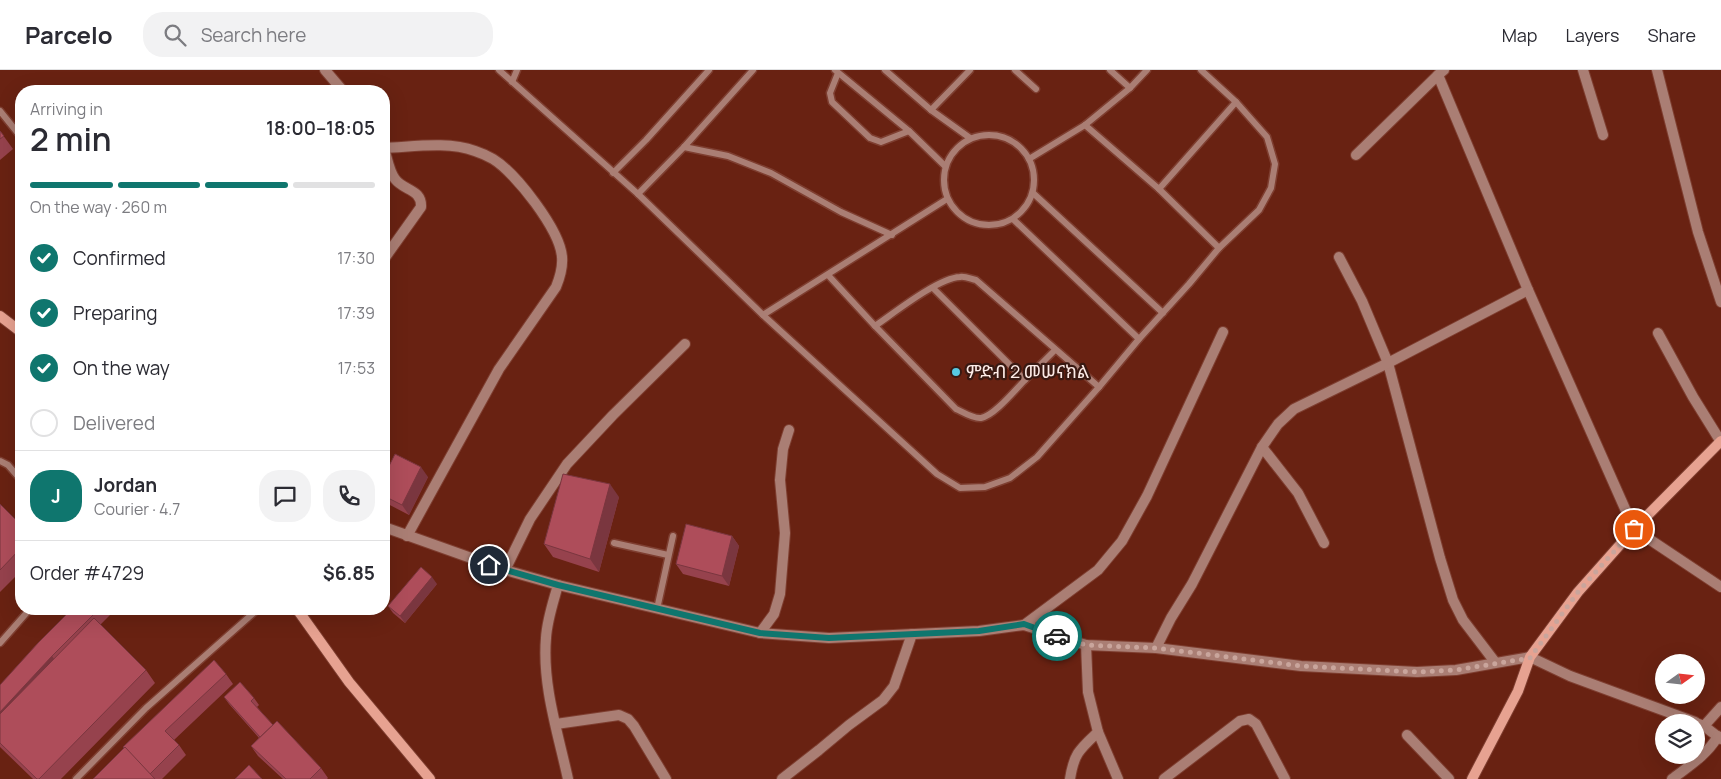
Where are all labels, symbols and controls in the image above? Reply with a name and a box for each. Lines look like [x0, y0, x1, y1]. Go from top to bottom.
search box [143, 12, 493, 57]
text: Parcelo [25, 18, 113, 51]
icon: search [161, 21, 189, 49]
text: Search here [201, 22, 306, 48]
text: Map [1502, 23, 1537, 47]
text: Layers [1565, 23, 1619, 47]
text: Share [1647, 23, 1696, 47]
text: Arriving in [30, 98, 103, 120]
text: 18:00–18:05 [266, 115, 375, 141]
text: 2 min [30, 117, 112, 161]
text: On the way · 260 m [30, 196, 167, 218]
icon: check [30, 244, 58, 272]
text: Confirmed [73, 245, 166, 271]
text: 17:30 [337, 247, 375, 269]
icon: check [30, 299, 58, 327]
text: Preparing [73, 300, 158, 326]
text: 17:39 [337, 302, 375, 324]
icon: check [30, 354, 58, 382]
text: On the way [73, 355, 170, 381]
text: 17:53 [338, 357, 375, 379]
place label: ምድብ 2 መሠናክል [966, 359, 1089, 383]
marker: ምድብ 2 መሠናክል [950, 366, 962, 378]
text: Delivered [73, 410, 155, 436]
button: chat [259, 470, 311, 522]
button: phone [323, 470, 375, 522]
text: Jordan [94, 472, 157, 498]
text: J [51, 483, 61, 509]
text: Courier · 4.7 [94, 498, 180, 520]
pin [1613, 508, 1655, 550]
icon: bag [1620, 515, 1648, 543]
pin [468, 544, 510, 586]
icon: home [475, 551, 503, 579]
text: Order #4729 [30, 560, 144, 586]
text: $6.85 [323, 560, 375, 586]
courier [1032, 611, 1082, 661]
icon: car [1043, 622, 1071, 650]
north arrow [1655, 654, 1705, 704]
map controls [1655, 654, 1705, 764]
button: layers [1655, 714, 1705, 764]

